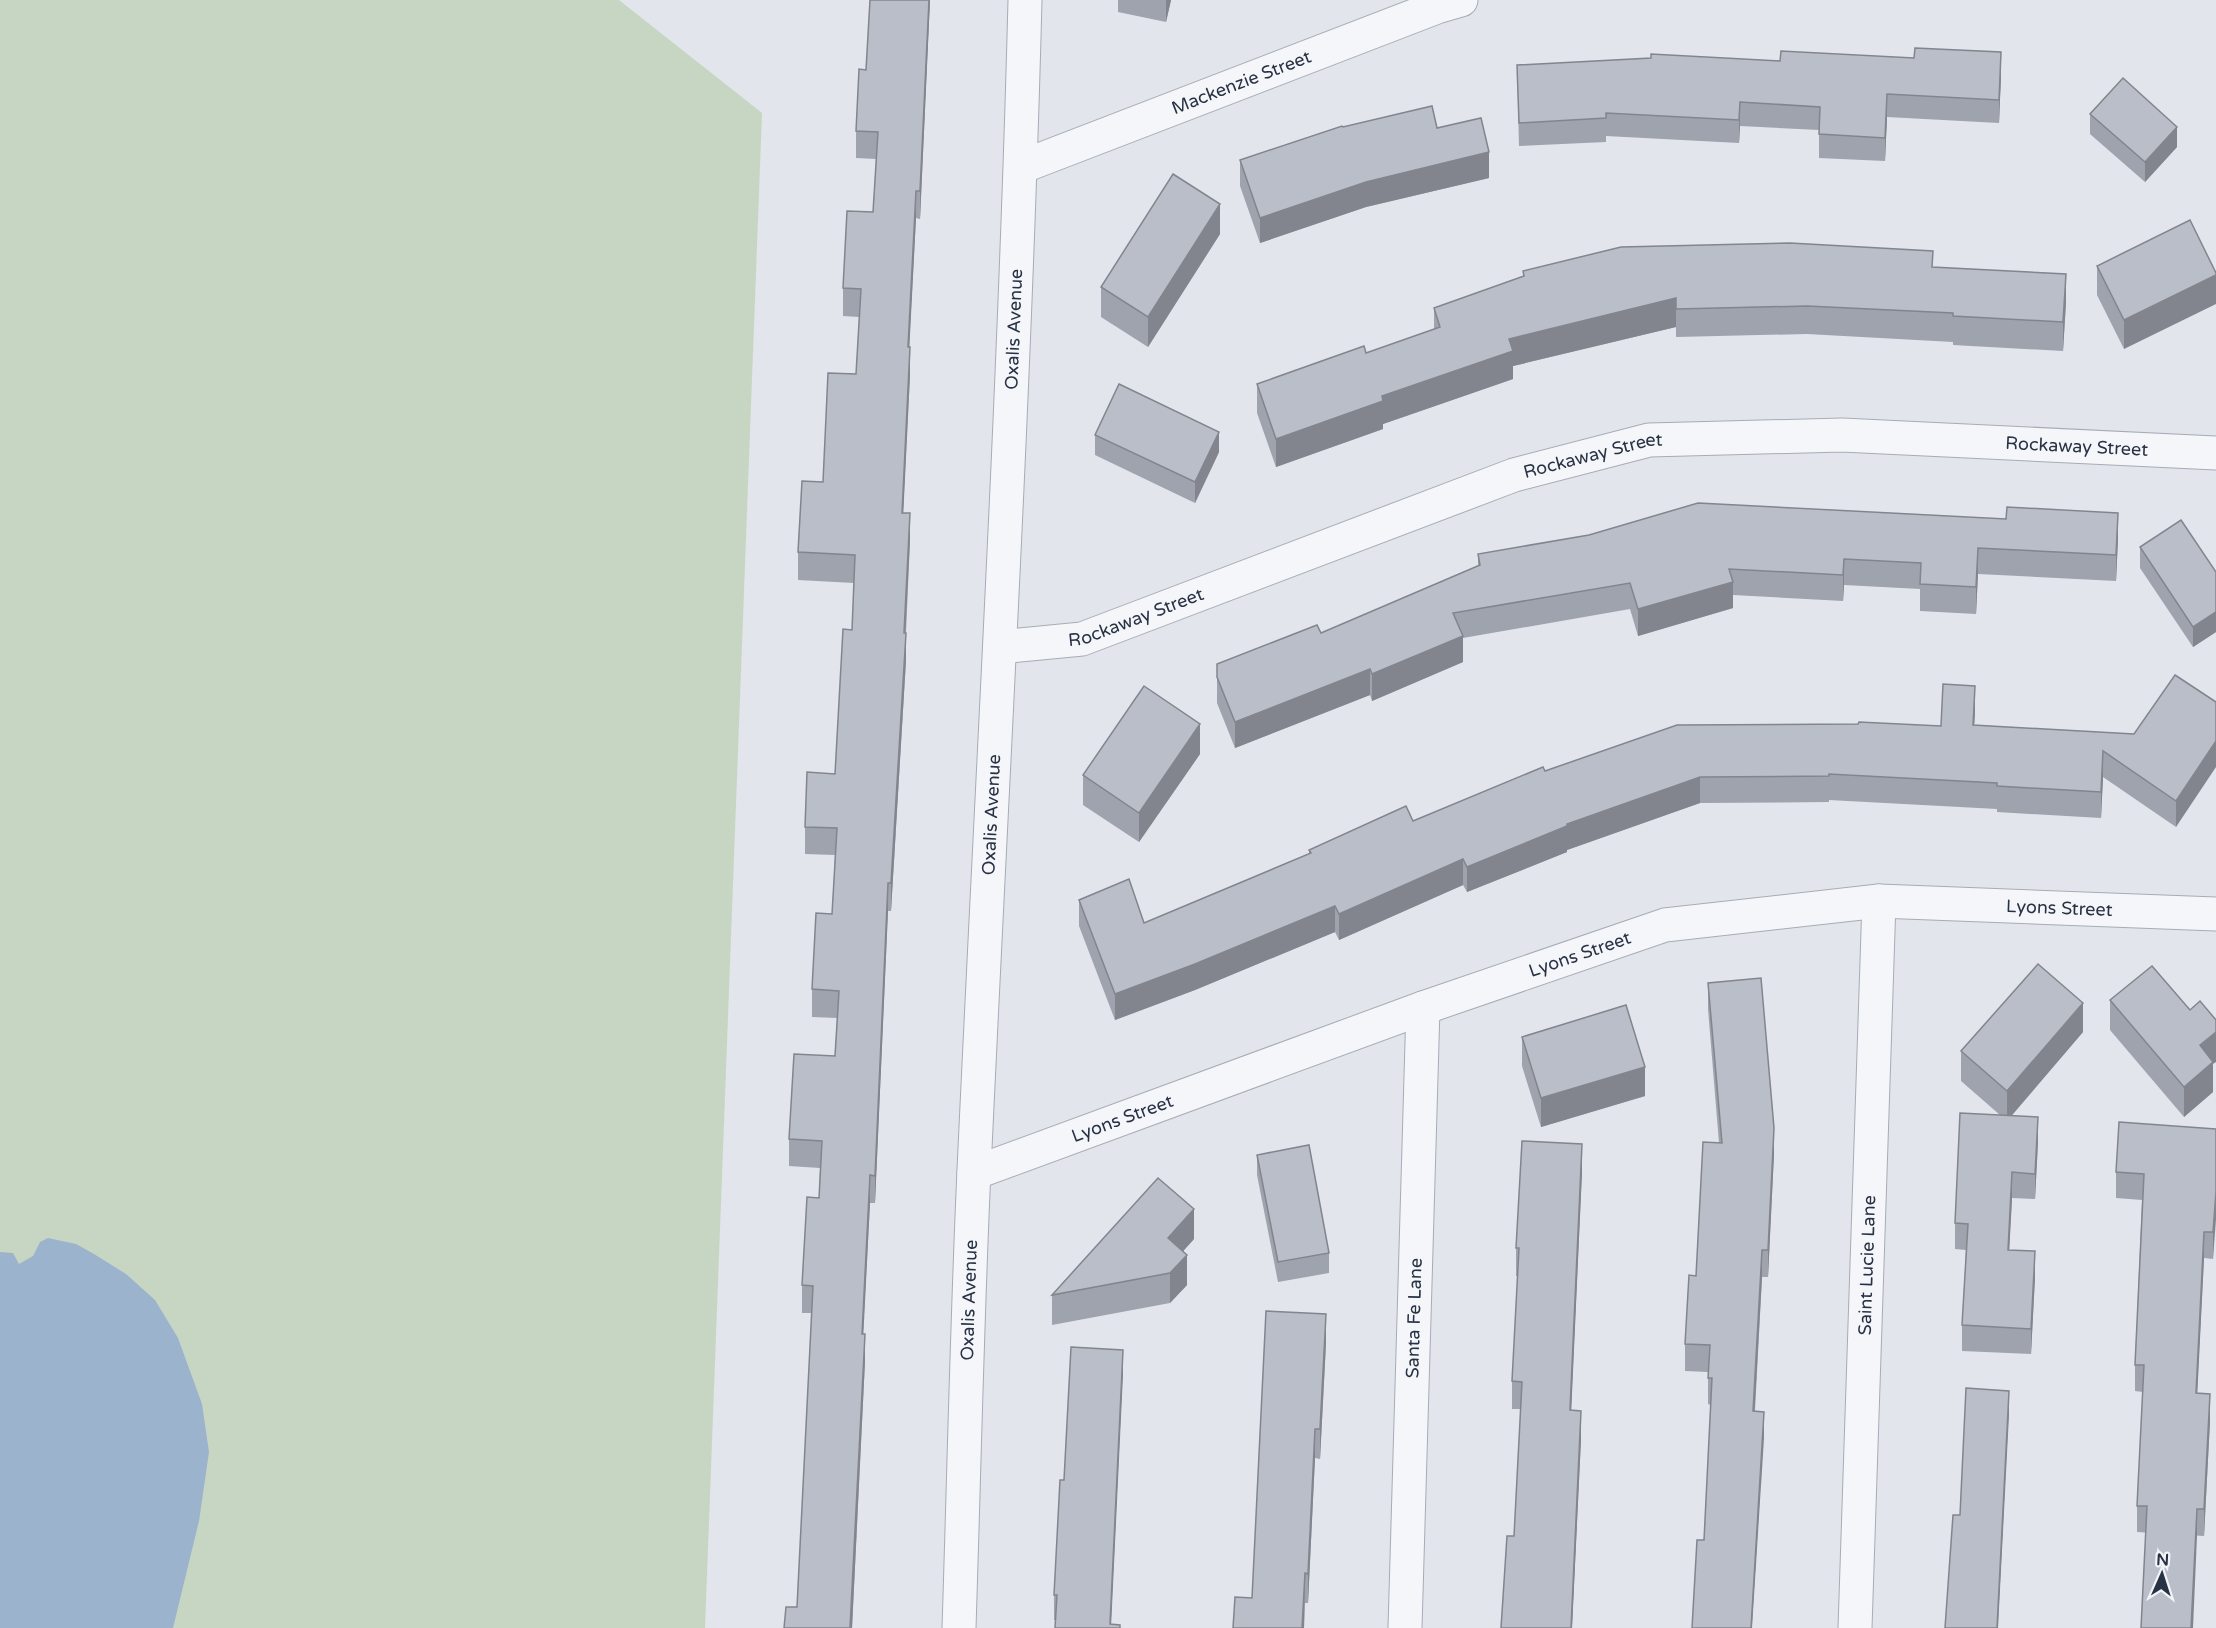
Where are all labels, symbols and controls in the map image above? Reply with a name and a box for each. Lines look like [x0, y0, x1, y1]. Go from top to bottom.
street label: Mackenzie Street [1168, 45, 1314, 119]
street label: Oxalis Avenue [1000, 268, 1027, 390]
street label: Rockaway Street [1521, 429, 1663, 483]
street label: Rockaway Street [2005, 432, 2149, 461]
street label: Rockaway Street [1067, 583, 1207, 651]
street label: Oxalis Avenue [977, 754, 1005, 876]
street label: Lyons Street [2006, 895, 2113, 921]
street label: Lyons Street [1526, 927, 1634, 982]
street label: Lyons Street [1068, 1090, 1176, 1147]
street label: Saint Lucie Lane [1854, 1195, 1880, 1336]
street label: Oxalis Avenue [956, 1239, 982, 1361]
street label: Santa Fe Lane [1401, 1258, 1427, 1379]
north arrow [2132, 1544, 2192, 1604]
text: N [2156, 1550, 2170, 1570]

